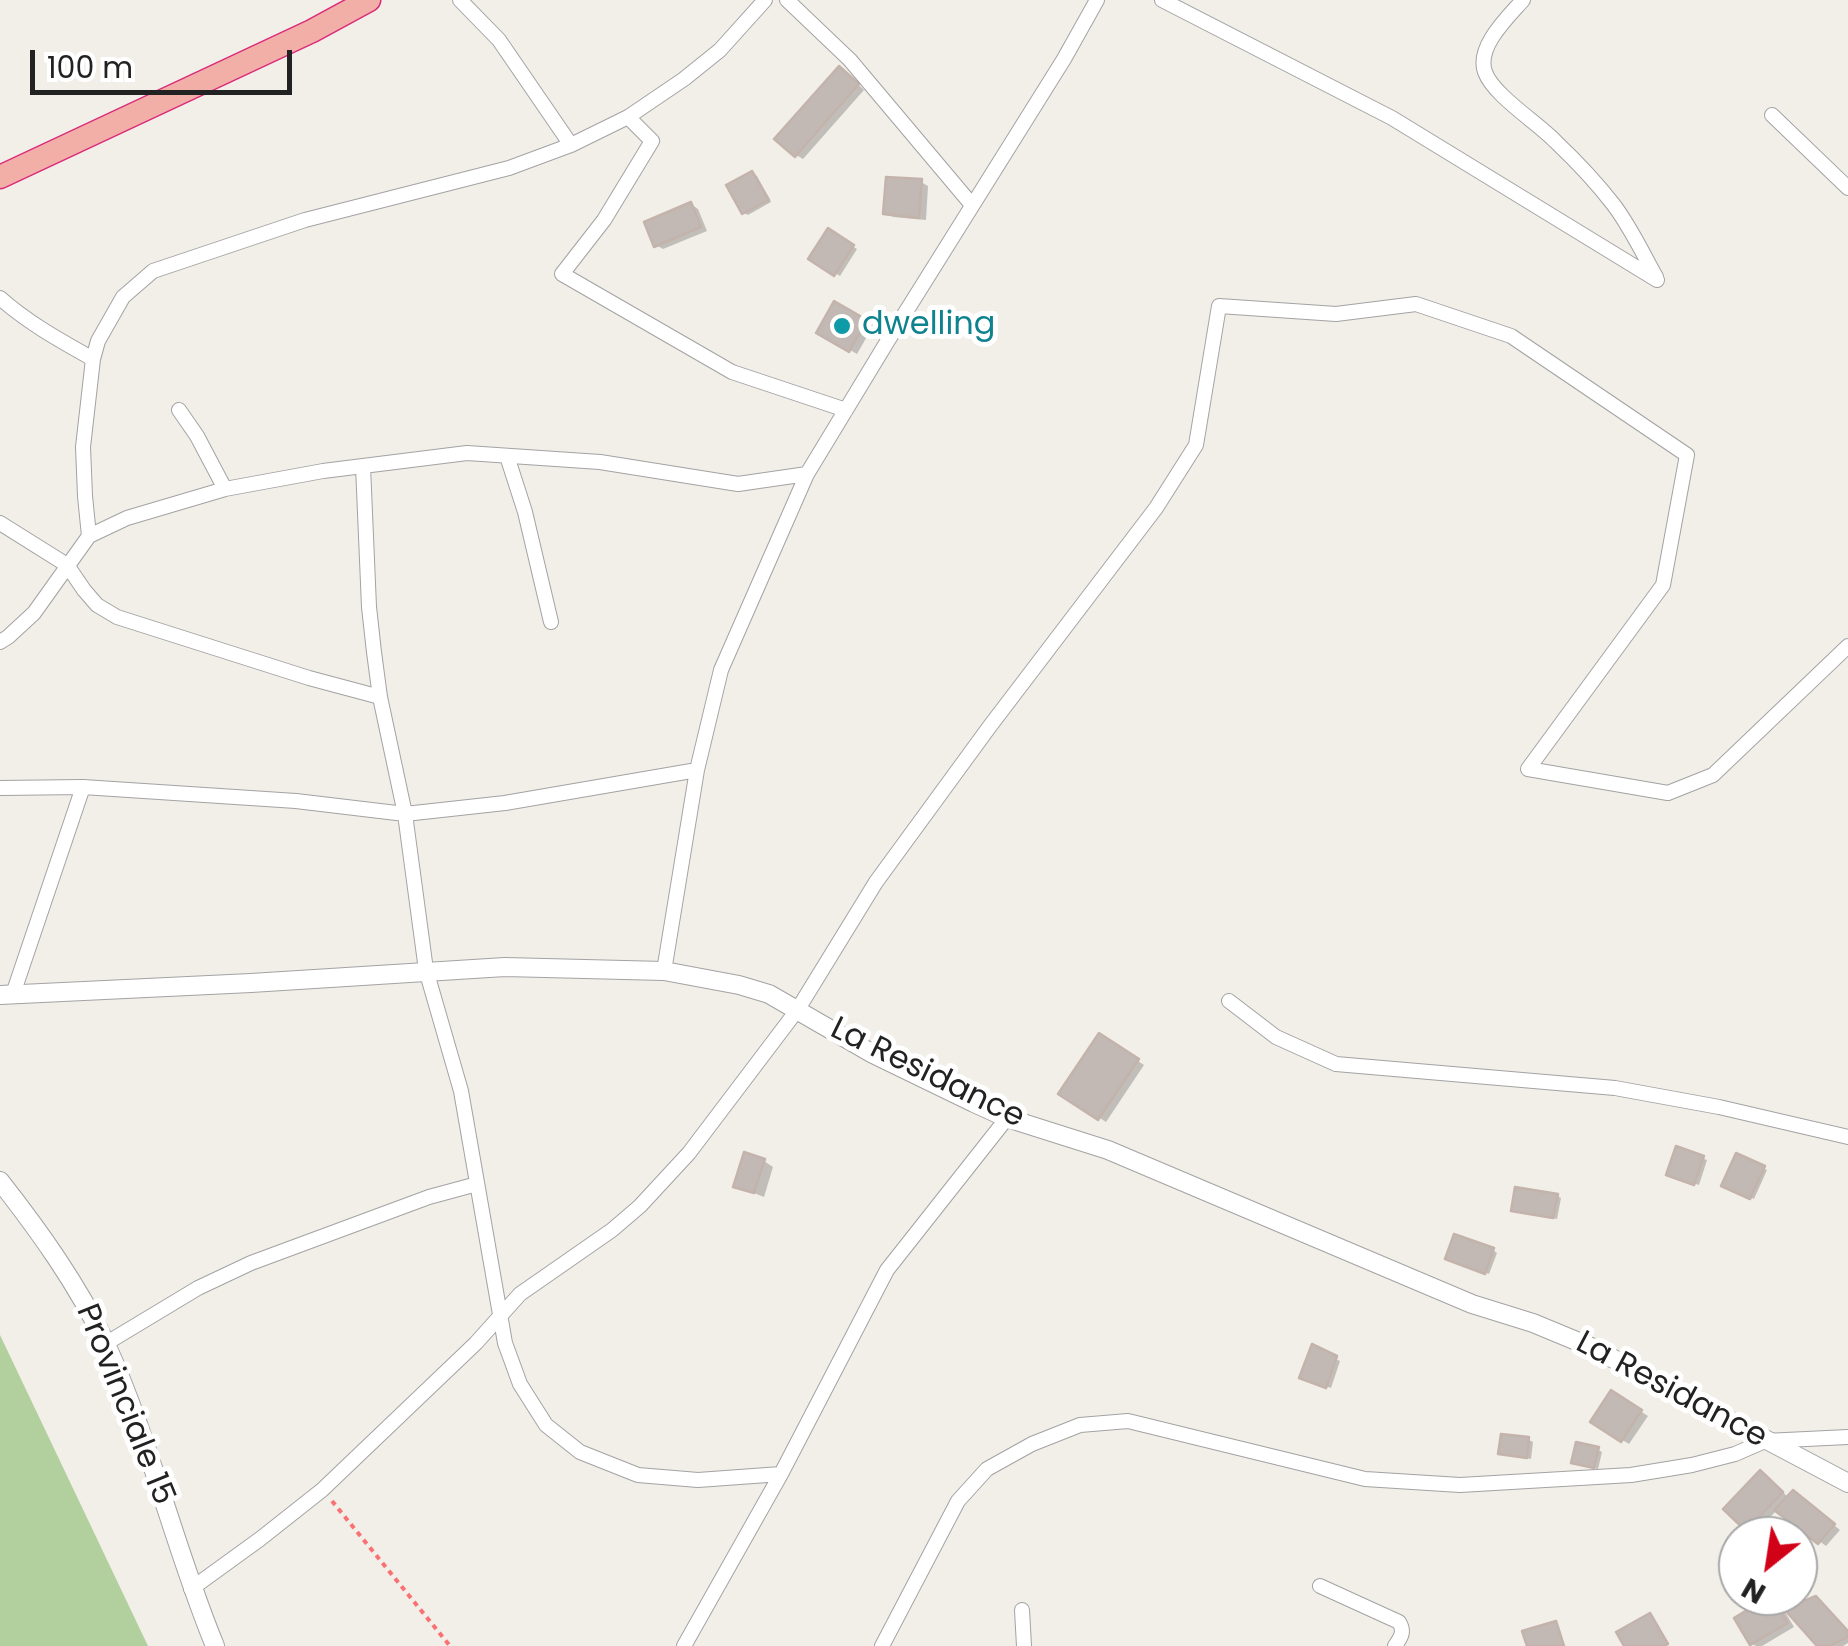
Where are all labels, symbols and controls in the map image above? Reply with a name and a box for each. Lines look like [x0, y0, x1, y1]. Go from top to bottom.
scale bar [35, 30, 298, 92]
text: 100 m [47, 46, 133, 89]
place label: dwelling [862, 307, 995, 345]
marker: dwelling [831, 315, 853, 337]
street label: La Residance [824, 1011, 1030, 1137]
street label: Provinciale 15 [66, 1299, 182, 1511]
street label: La Residance [1569, 1325, 1773, 1457]
north arrow [1718, 1516, 1818, 1616]
text: N [1735, 1569, 1773, 1613]

